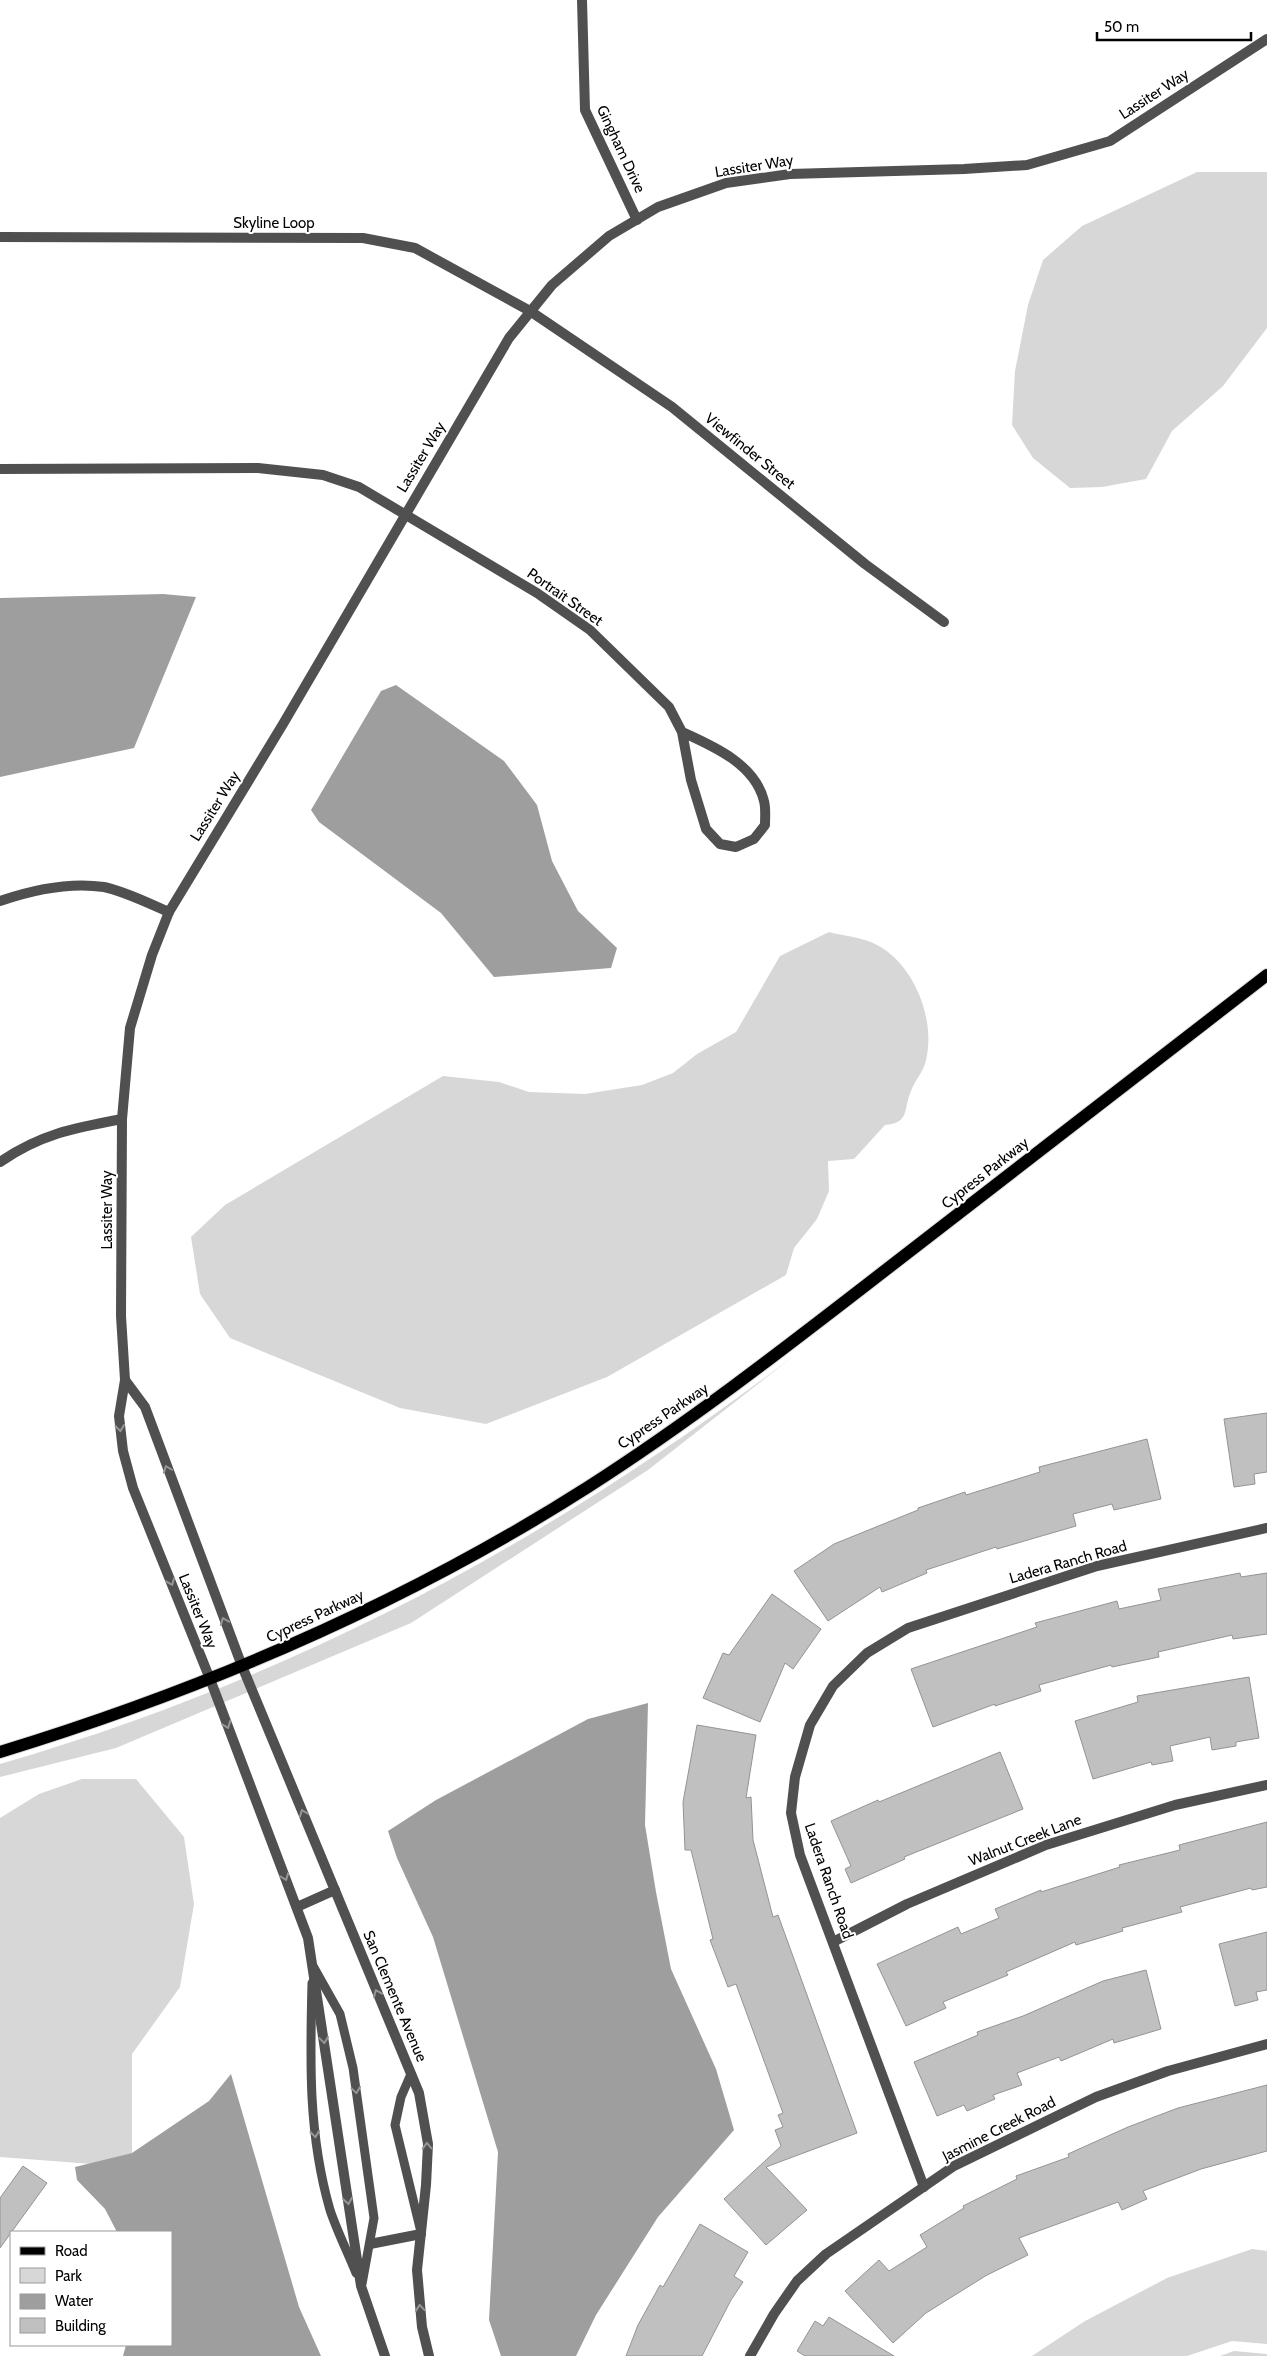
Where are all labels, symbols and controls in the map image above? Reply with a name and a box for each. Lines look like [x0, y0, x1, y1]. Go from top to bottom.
scale bar [1097, 10, 1251, 42]
text: 50 m [1104, 18, 1139, 36]
street label: Lassiter Way [1116, 65, 1192, 123]
street label: Gingham Drive [593, 102, 649, 196]
street label: Lassiter Way [713, 151, 795, 181]
street label: Skyline Loop [233, 214, 315, 232]
street label: Viewfinder Street [701, 409, 799, 493]
street label: Lassiter Way [393, 418, 449, 496]
street label: Portrait Street [524, 564, 606, 630]
street label: Lassiter Way [186, 767, 244, 844]
street label: Cypress Parkway [938, 1133, 1032, 1213]
street label: Lassiter Way [98, 1170, 116, 1250]
street label: Cypress Parkway [614, 1379, 712, 1453]
one-way arrow [114, 1425, 125, 1433]
one-way arrow [163, 1465, 174, 1474]
street label: Ladera Ranch Road [1007, 1537, 1129, 1587]
street label: Lassiter Way [175, 1571, 221, 1651]
one-way arrow [164, 1577, 175, 1586]
street label: Cypress Parkway [263, 1585, 367, 1646]
one-way arrow [220, 1617, 231, 1626]
one-way arrow [221, 1720, 231, 1729]
one-way arrow [299, 1809, 309, 1818]
street label: Walnut Creek Lane [966, 1810, 1084, 1870]
street label: Ladera Ranch Road [801, 1821, 857, 1941]
one-way arrow [279, 1872, 289, 1881]
street label: San Clemente Avenue [359, 1928, 431, 2065]
one-way arrow [373, 1989, 384, 1998]
one-way arrow [318, 2036, 328, 2045]
one-way arrow [351, 2086, 361, 2095]
street label: Jasmine Creek Road [939, 2093, 1059, 2166]
one-way arrow [309, 2130, 320, 2138]
one-way arrow [422, 2142, 432, 2150]
one-way arrow [342, 2197, 352, 2206]
legend [10, 2231, 172, 2346]
text: Road [55, 2242, 88, 2260]
text: Park [55, 2267, 82, 2285]
text: Water [55, 2292, 93, 2310]
one-way arrow [415, 2304, 426, 2312]
text: Building [55, 2317, 106, 2335]

